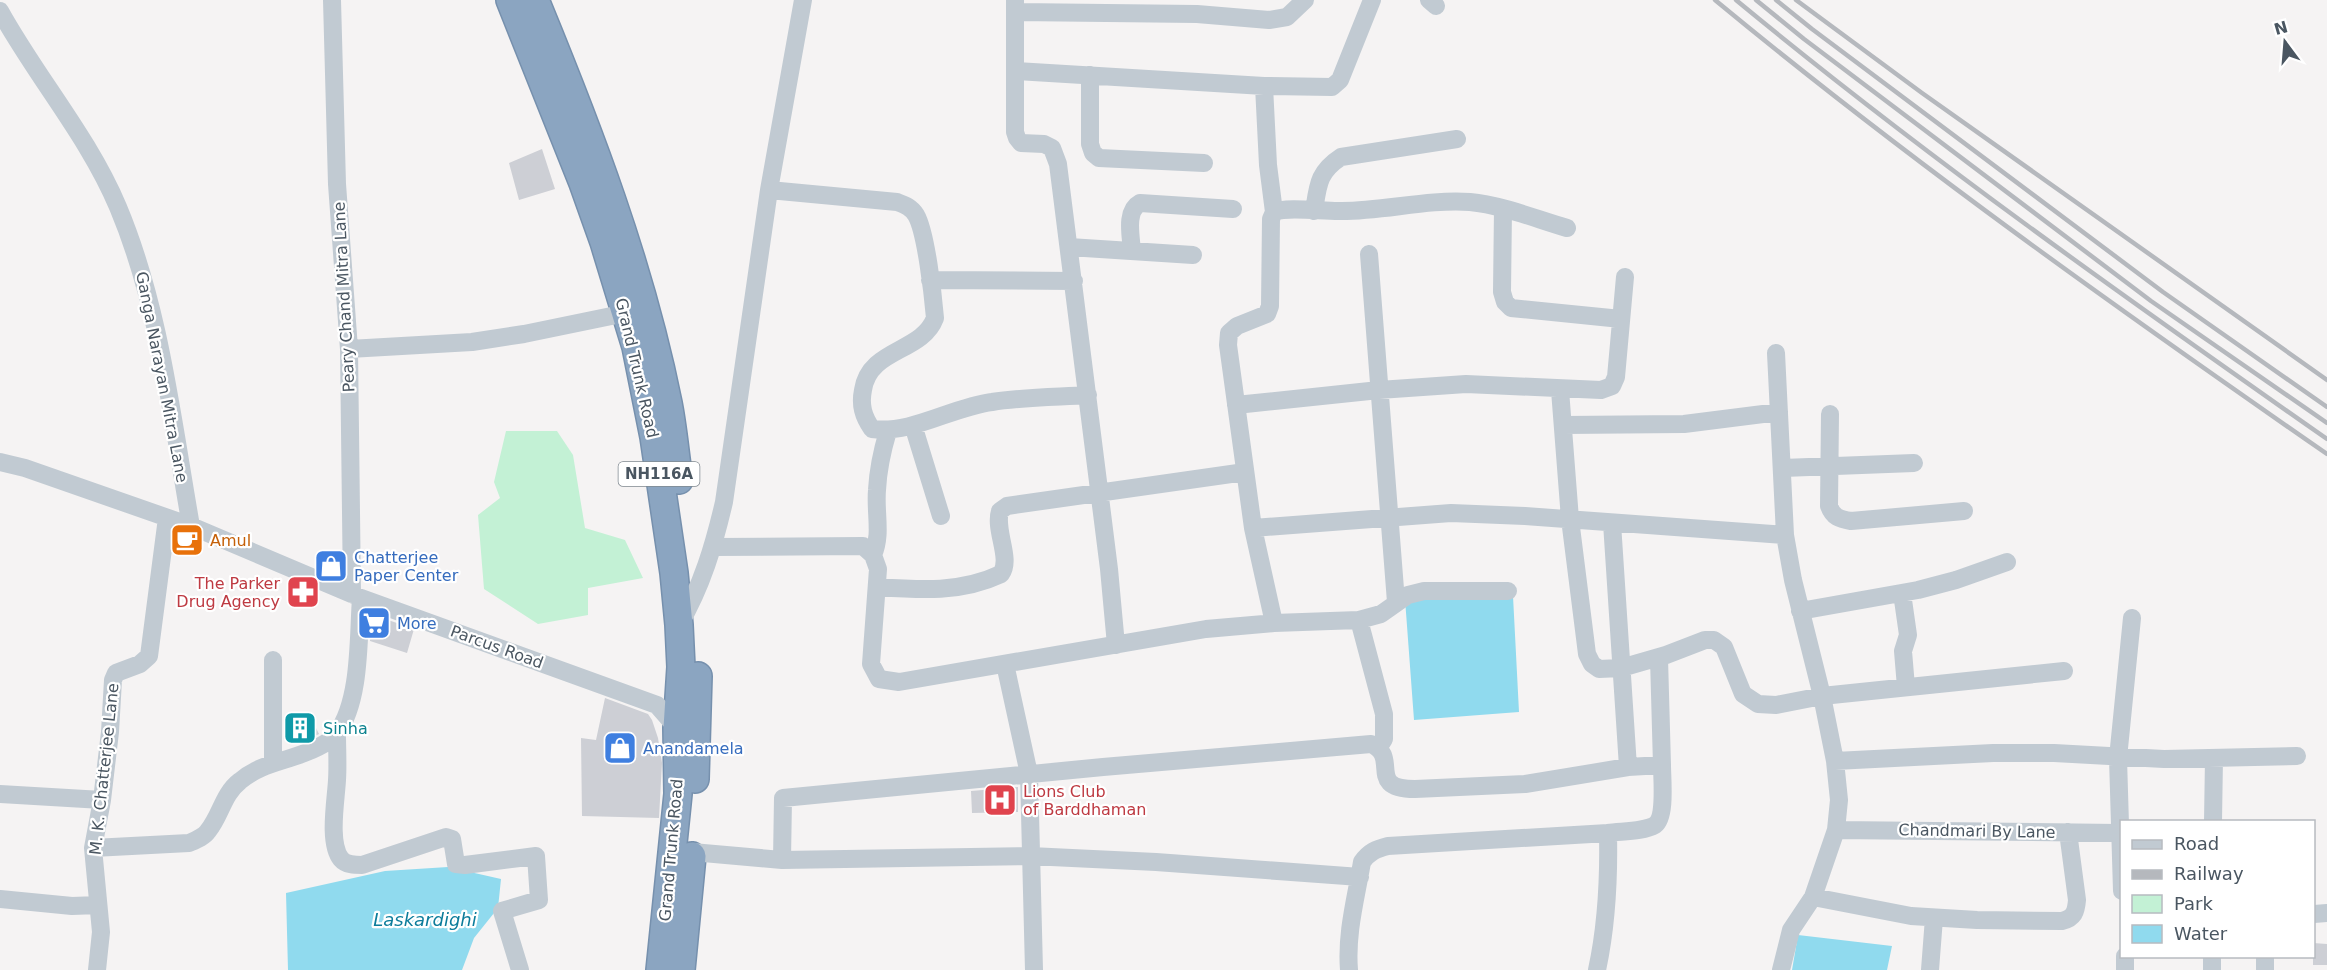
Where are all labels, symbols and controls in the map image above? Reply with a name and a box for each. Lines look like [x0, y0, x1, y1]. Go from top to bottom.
north arrow [2255, 12, 2315, 72]
text: N [2272, 17, 2290, 39]
street label: Peary Chand Mitra Lane [330, 201, 358, 393]
street label: Ganga Narayan Mitra Lane [132, 270, 192, 484]
street label: Grand Trunk Road [612, 296, 662, 440]
road number: NH116A [618, 462, 700, 486]
cafe icon: Amul [169, 522, 205, 558]
place label: Amul [210, 531, 251, 550]
shop icon: Chatterjee Paper Center [313, 548, 349, 584]
place label: Chatterjee Paper Center [354, 548, 459, 585]
place label: The Parker Drug Agency [176, 574, 280, 611]
pharmacy icon: The Parker Drug Agency [285, 574, 321, 610]
supermarket icon: More [356, 605, 392, 641]
place label: More [397, 614, 437, 633]
street label: Parcus Road [448, 621, 546, 673]
street label: M. K. Chatterjee Lane [86, 682, 122, 856]
building icon: Sinha [282, 710, 318, 746]
place label: Sinha [323, 719, 368, 738]
shop icon: Anandamela [602, 730, 638, 766]
place label: Anandamela [643, 739, 744, 758]
street label: Grand Trunk Road [655, 778, 687, 922]
hospital icon: Lions Club of Barddhaman [982, 782, 1018, 818]
place label: Lions Club of Barddhaman [1023, 782, 1146, 819]
street label: Chandmari By Lane [1898, 820, 2056, 842]
legend [2120, 820, 2315, 958]
text: Road [2174, 833, 2219, 854]
text: Railway [2174, 863, 2244, 884]
text: Park [2174, 893, 2213, 914]
water label: Laskardighi [373, 909, 477, 930]
text: Water [2174, 923, 2228, 944]

